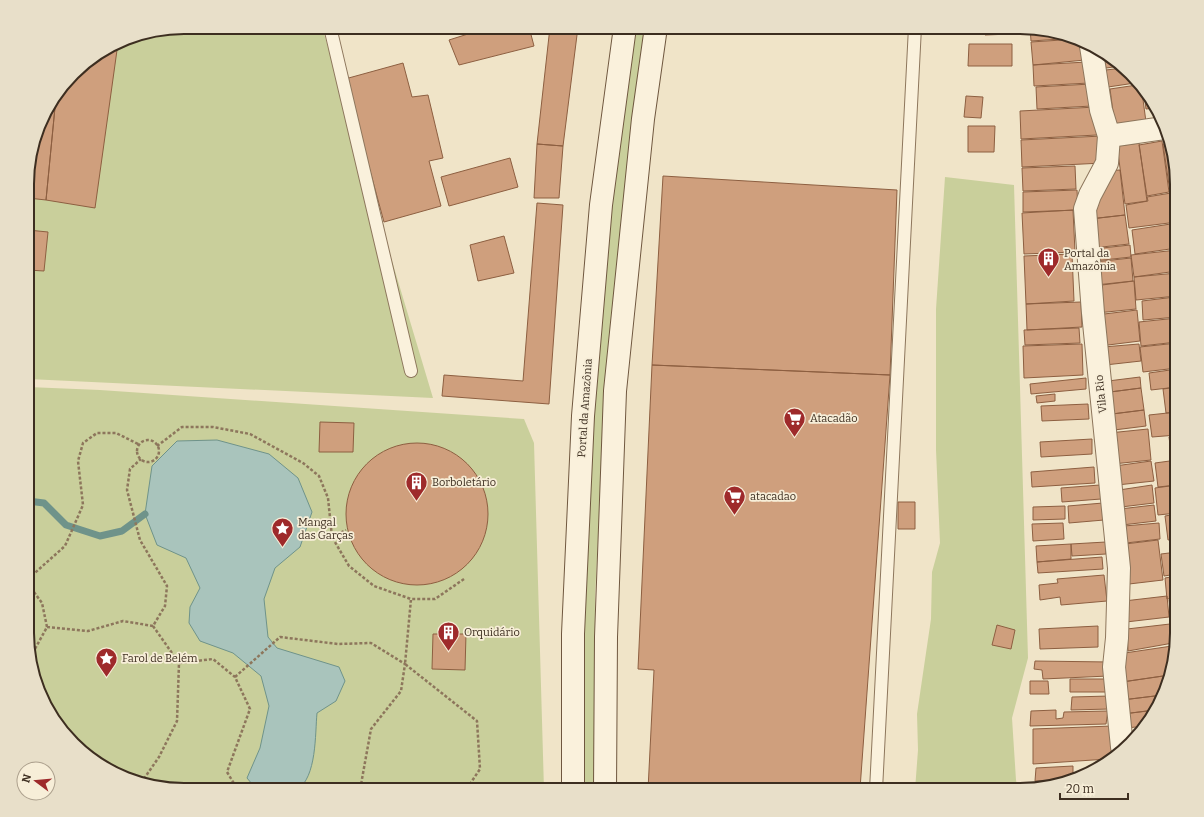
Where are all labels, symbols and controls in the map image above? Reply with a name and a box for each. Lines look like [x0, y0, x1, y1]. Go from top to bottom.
building icon: Portal da Amazônia [1036, 246, 1062, 279]
place label: Portal da Amazônia [1064, 247, 1116, 273]
street label: Portal da Amazônia [575, 358, 595, 458]
street label: Vila Rio [1093, 374, 1109, 414]
supermarket icon: Atacadão [781, 405, 807, 438]
place label: Atacadão [810, 412, 858, 425]
building icon: Borboletário [404, 469, 430, 502]
place label: Borboletário [432, 476, 496, 489]
supermarket icon: atacadao [721, 483, 747, 516]
place label: atacadao [750, 490, 796, 503]
place icon: Mangal das Garças [270, 515, 296, 548]
place label: Mangal das Garças [298, 516, 353, 542]
building icon: Orquidário [436, 619, 462, 652]
place label: Orquidário [464, 626, 520, 639]
place icon: Farol de Belém [94, 645, 120, 678]
place label: Farol de Belém [122, 652, 198, 665]
north arrow [16, 761, 56, 801]
text: N [19, 772, 34, 784]
scale bar [1060, 775, 1128, 801]
text: 20 m [1066, 782, 1095, 796]

